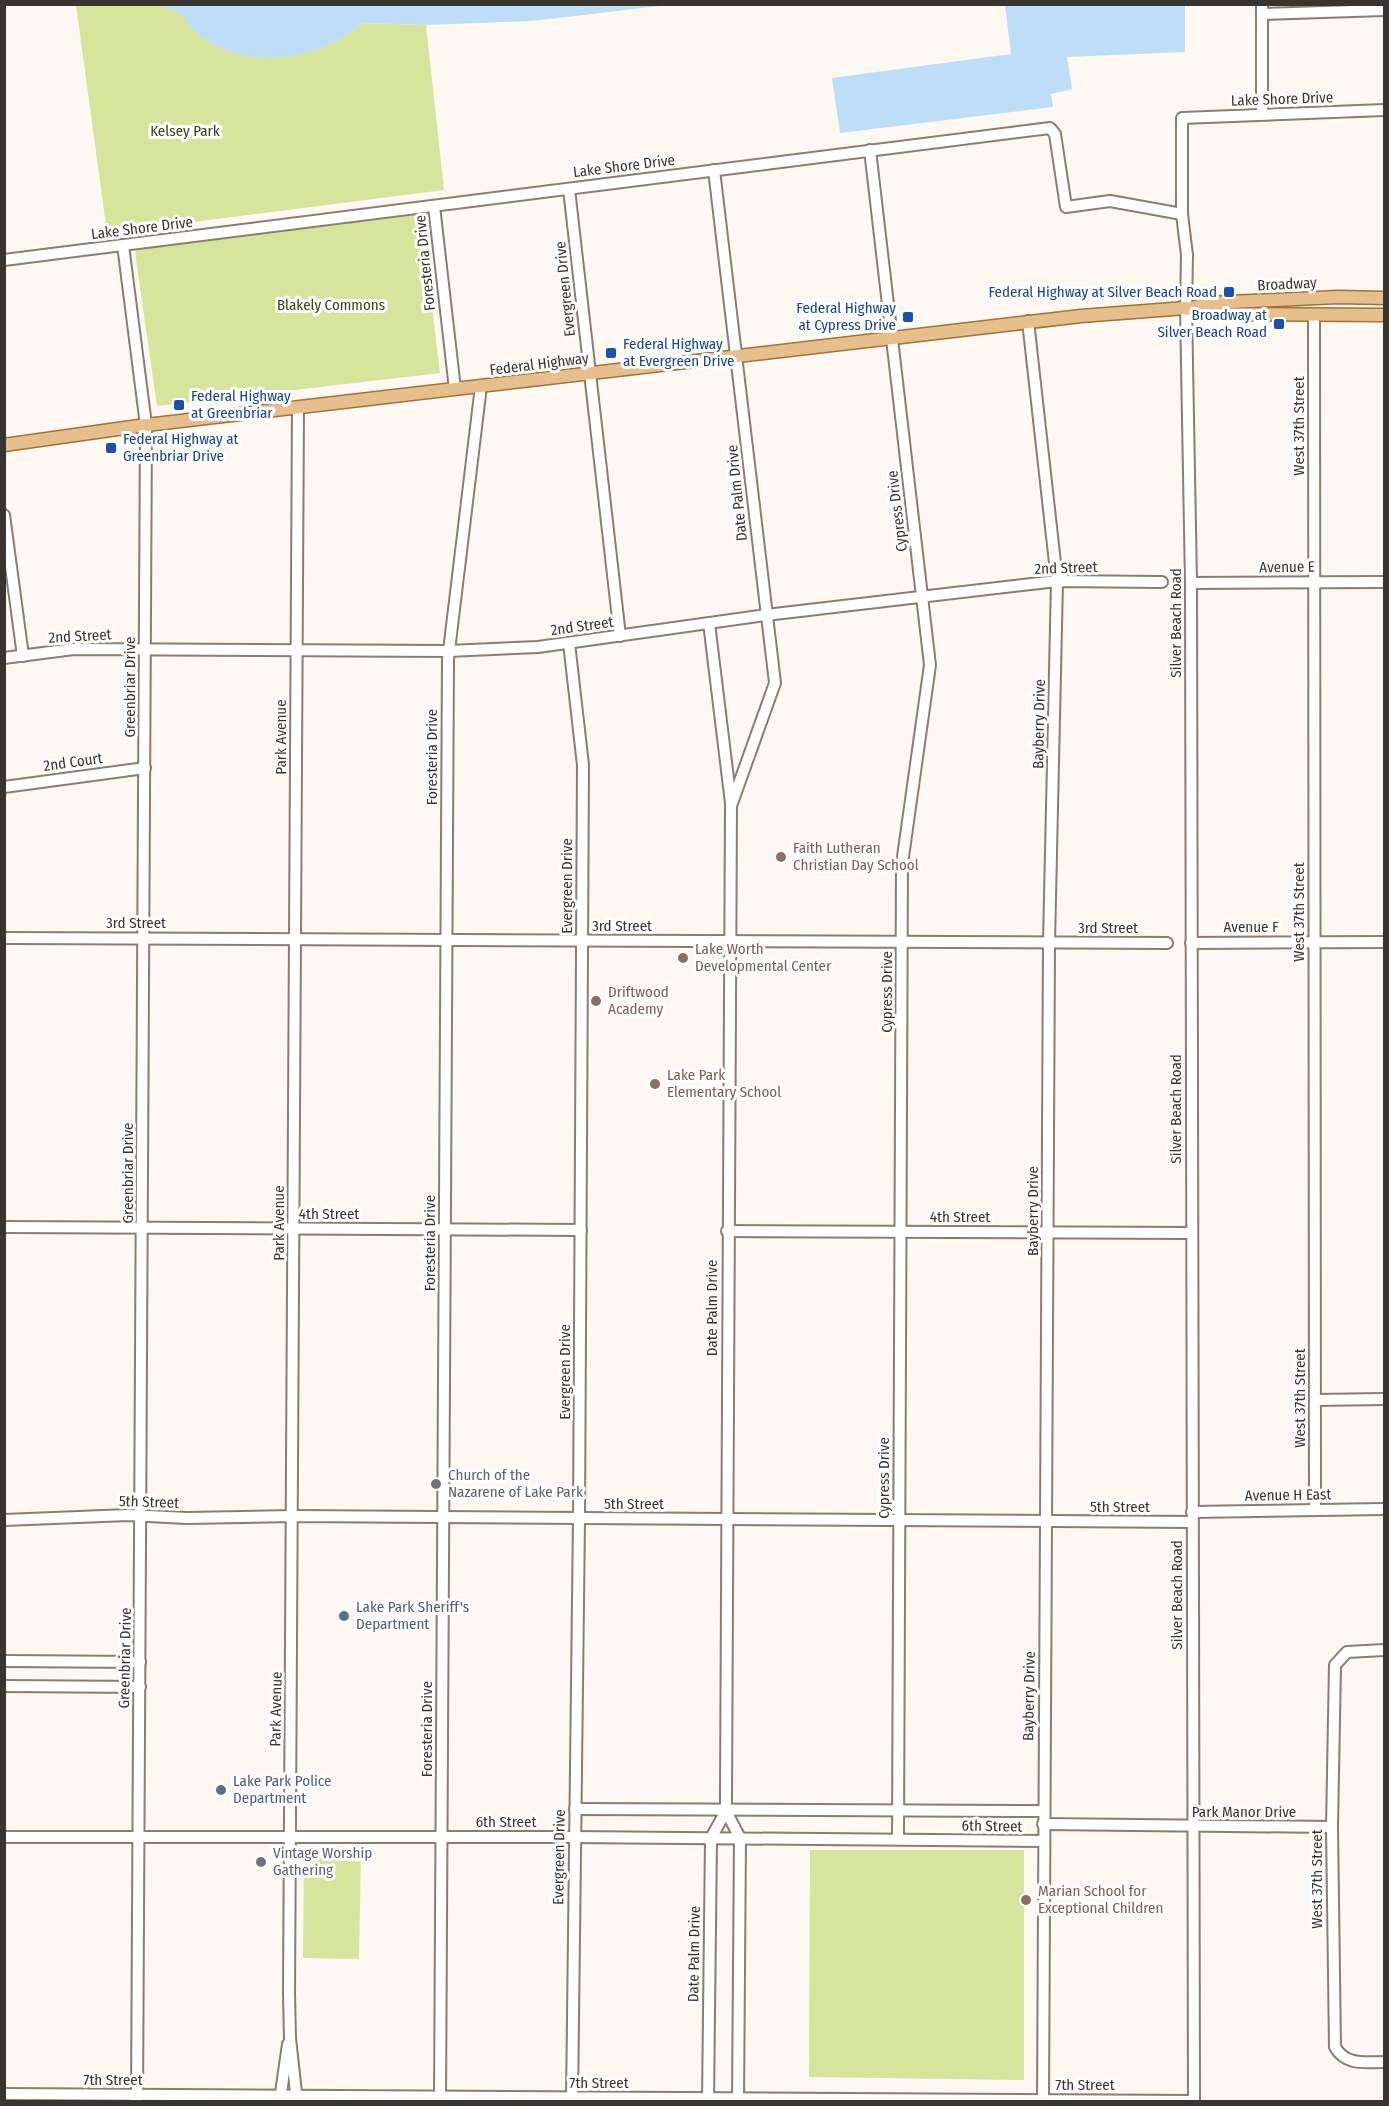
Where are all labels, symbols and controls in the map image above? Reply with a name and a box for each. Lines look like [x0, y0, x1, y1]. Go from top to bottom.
street label: Lake Shore Drive [1231, 88, 1333, 110]
park label: Kelsey Park [150, 122, 220, 140]
street label: Lake Shore Drive [572, 151, 676, 181]
street label: Lake Shore Drive [90, 213, 194, 243]
street label: Foresteria Drive [411, 214, 439, 312]
street label: Evergreen Drive [551, 240, 579, 338]
street label: Broadway [1257, 273, 1318, 295]
place label: Federal Highway at Silver Beach Road [988, 283, 1217, 301]
marker: Federal Highway at Silver Beach Road [1222, 285, 1236, 299]
park label: Blakely Commons [277, 296, 385, 314]
place label: Federal Highway at Cypress Drive [796, 299, 896, 334]
place label: Broadway at Silver Beach Road [1157, 306, 1267, 341]
marker: Federal Highway at Cypress Drive [901, 310, 915, 324]
marker: Broadway at Silver Beach Road [1272, 317, 1286, 331]
place label: Federal Highway at Evergreen Drive [623, 335, 734, 370]
marker: Federal Highway at Evergreen Drive [604, 346, 618, 360]
street label: Federal Highway [488, 349, 590, 379]
street label: West 37th Street [1290, 376, 1308, 476]
place label: Federal Highway at Greenbriar [191, 387, 291, 422]
marker: Federal Highway at Greenbriar [172, 398, 186, 412]
place label: Federal Highway at Greenbriar Drive [123, 430, 239, 465]
marker: Federal Highway at Greenbriar Drive [104, 441, 118, 455]
street label: Date Palm Drive [723, 444, 751, 542]
street label: Cypress Drive [883, 469, 911, 553]
street label: 2nd Street [1034, 558, 1098, 578]
street label: Avenue E [1259, 558, 1315, 576]
street label: Silver Beach Road [1167, 568, 1185, 678]
street label: 2nd Street [550, 613, 615, 639]
street label: 2nd Street [48, 625, 112, 647]
street label: Greenbriar Drive [121, 637, 139, 738]
street label: Bayberry Drive [1029, 679, 1049, 769]
street label: Park Avenue [272, 699, 290, 775]
street label: Foresteria Drive [423, 709, 441, 805]
street label: 2nd Court [42, 749, 104, 775]
street label: Evergreen Drive [558, 838, 576, 934]
place label: Faith Lutheran Christian Day School [793, 839, 919, 874]
marker: Faith Lutheran Christian Day School [774, 850, 788, 864]
street label: West 37th Street [1290, 862, 1308, 962]
street label: 3rd Street [106, 914, 166, 932]
street label: 3rd Street [592, 917, 652, 935]
street label: Avenue F [1223, 918, 1279, 936]
street label: 3rd Street [1078, 919, 1138, 937]
place label: Lake Worth Developmental Center [695, 940, 832, 975]
marker: Lake Worth Developmental Center [676, 951, 690, 965]
street label: Cypress Drive [878, 951, 896, 1033]
place label: Driftwood Academy [608, 983, 669, 1018]
marker: Driftwood Academy [589, 994, 603, 1008]
street label: Silver Beach Road [1167, 1054, 1185, 1164]
place label: Lake Park Elementary School [667, 1066, 781, 1101]
marker: Lake Park Elementary School [648, 1077, 662, 1091]
street label: Greenbriar Drive [119, 1123, 137, 1224]
street label: Bayberry Drive [1024, 1166, 1042, 1256]
street label: Park Avenue [270, 1185, 288, 1261]
street label: Foresteria Drive [421, 1195, 439, 1291]
street label: 4th Street [299, 1205, 359, 1223]
street label: 4th Street [930, 1208, 990, 1226]
street label: Date Palm Drive [703, 1260, 721, 1356]
street label: Evergreen Drive [556, 1324, 574, 1420]
street label: West 37th Street [1291, 1348, 1309, 1448]
street label: Cypress Drive [875, 1437, 893, 1519]
place label: Church of the Nazarene of Lake Park [448, 1466, 583, 1501]
marker: Church of the Nazarene of Lake Park [429, 1477, 443, 1491]
street label: Avenue H East [1245, 1485, 1332, 1505]
street label: 5th Street [119, 1492, 179, 1512]
street label: 5th Street [604, 1495, 664, 1513]
street label: 5th Street [1090, 1498, 1150, 1516]
street label: Silver Beach Road [1168, 1540, 1186, 1650]
place label: Lake Park Sheriff's Department [356, 1598, 469, 1633]
street label: Greenbriar Drive [115, 1607, 135, 1709]
marker: Lake Park Sheriff's Department [337, 1609, 351, 1623]
street label: Bayberry Drive [1019, 1651, 1039, 1741]
street label: Park Avenue [266, 1671, 286, 1747]
street label: Foresteria Drive [418, 1681, 436, 1777]
place label: Lake Park Police Department [233, 1772, 331, 1807]
marker: Lake Park Police Department [214, 1783, 228, 1797]
street label: Park Manor Drive [1192, 1803, 1296, 1821]
street label: Evergreen Drive [549, 1809, 569, 1905]
street label: 6th Street [476, 1813, 536, 1831]
street label: 6th Street [962, 1816, 1023, 1836]
street label: West 37th Street [1308, 1829, 1326, 1929]
place label: Vintage Worship Gathering [273, 1844, 372, 1879]
marker: Vintage Worship Gathering [254, 1855, 268, 1869]
place label: Marian School for Exceptional Children [1038, 1882, 1163, 1917]
marker: Marian School for Exceptional Children [1019, 1893, 1033, 1907]
street label: Date Palm Drive [684, 1906, 704, 2002]
street label: 7th Street [83, 2071, 143, 2089]
street label: 7th Street [569, 2074, 629, 2092]
street label: 7th Street [1055, 2076, 1115, 2094]

